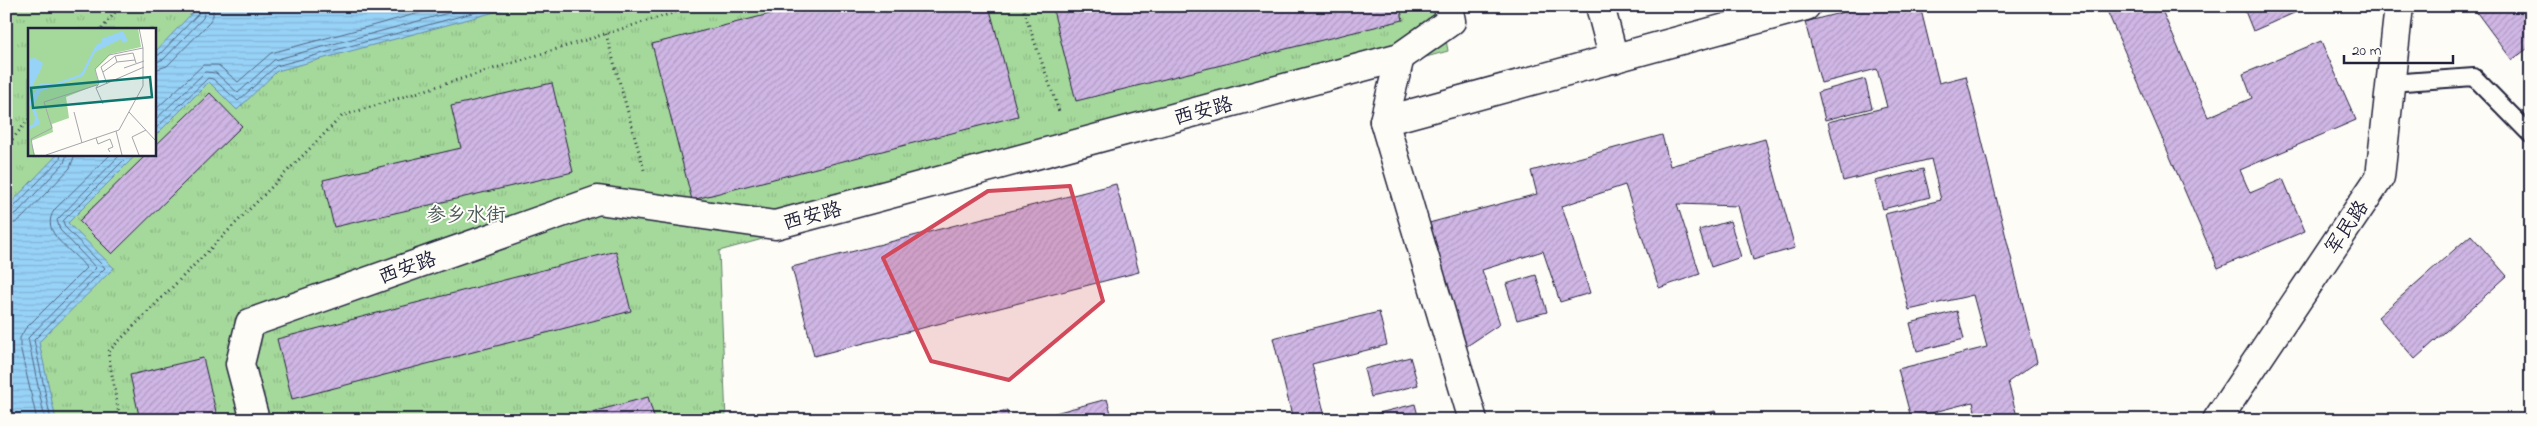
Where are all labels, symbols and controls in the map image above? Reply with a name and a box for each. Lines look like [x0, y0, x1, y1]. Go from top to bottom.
inset map [28, 28, 155, 155]
scale bar [2344, 32, 2453, 64]
text: 20 m [2352, 40, 2382, 62]
street label: 西安路 [1171, 90, 1237, 134]
street label: 西安路 [780, 195, 846, 239]
street label: 军民路 [2319, 195, 2377, 261]
park label: 参乡水街 [426, 202, 506, 231]
street label: 西安路 [375, 245, 442, 293]

